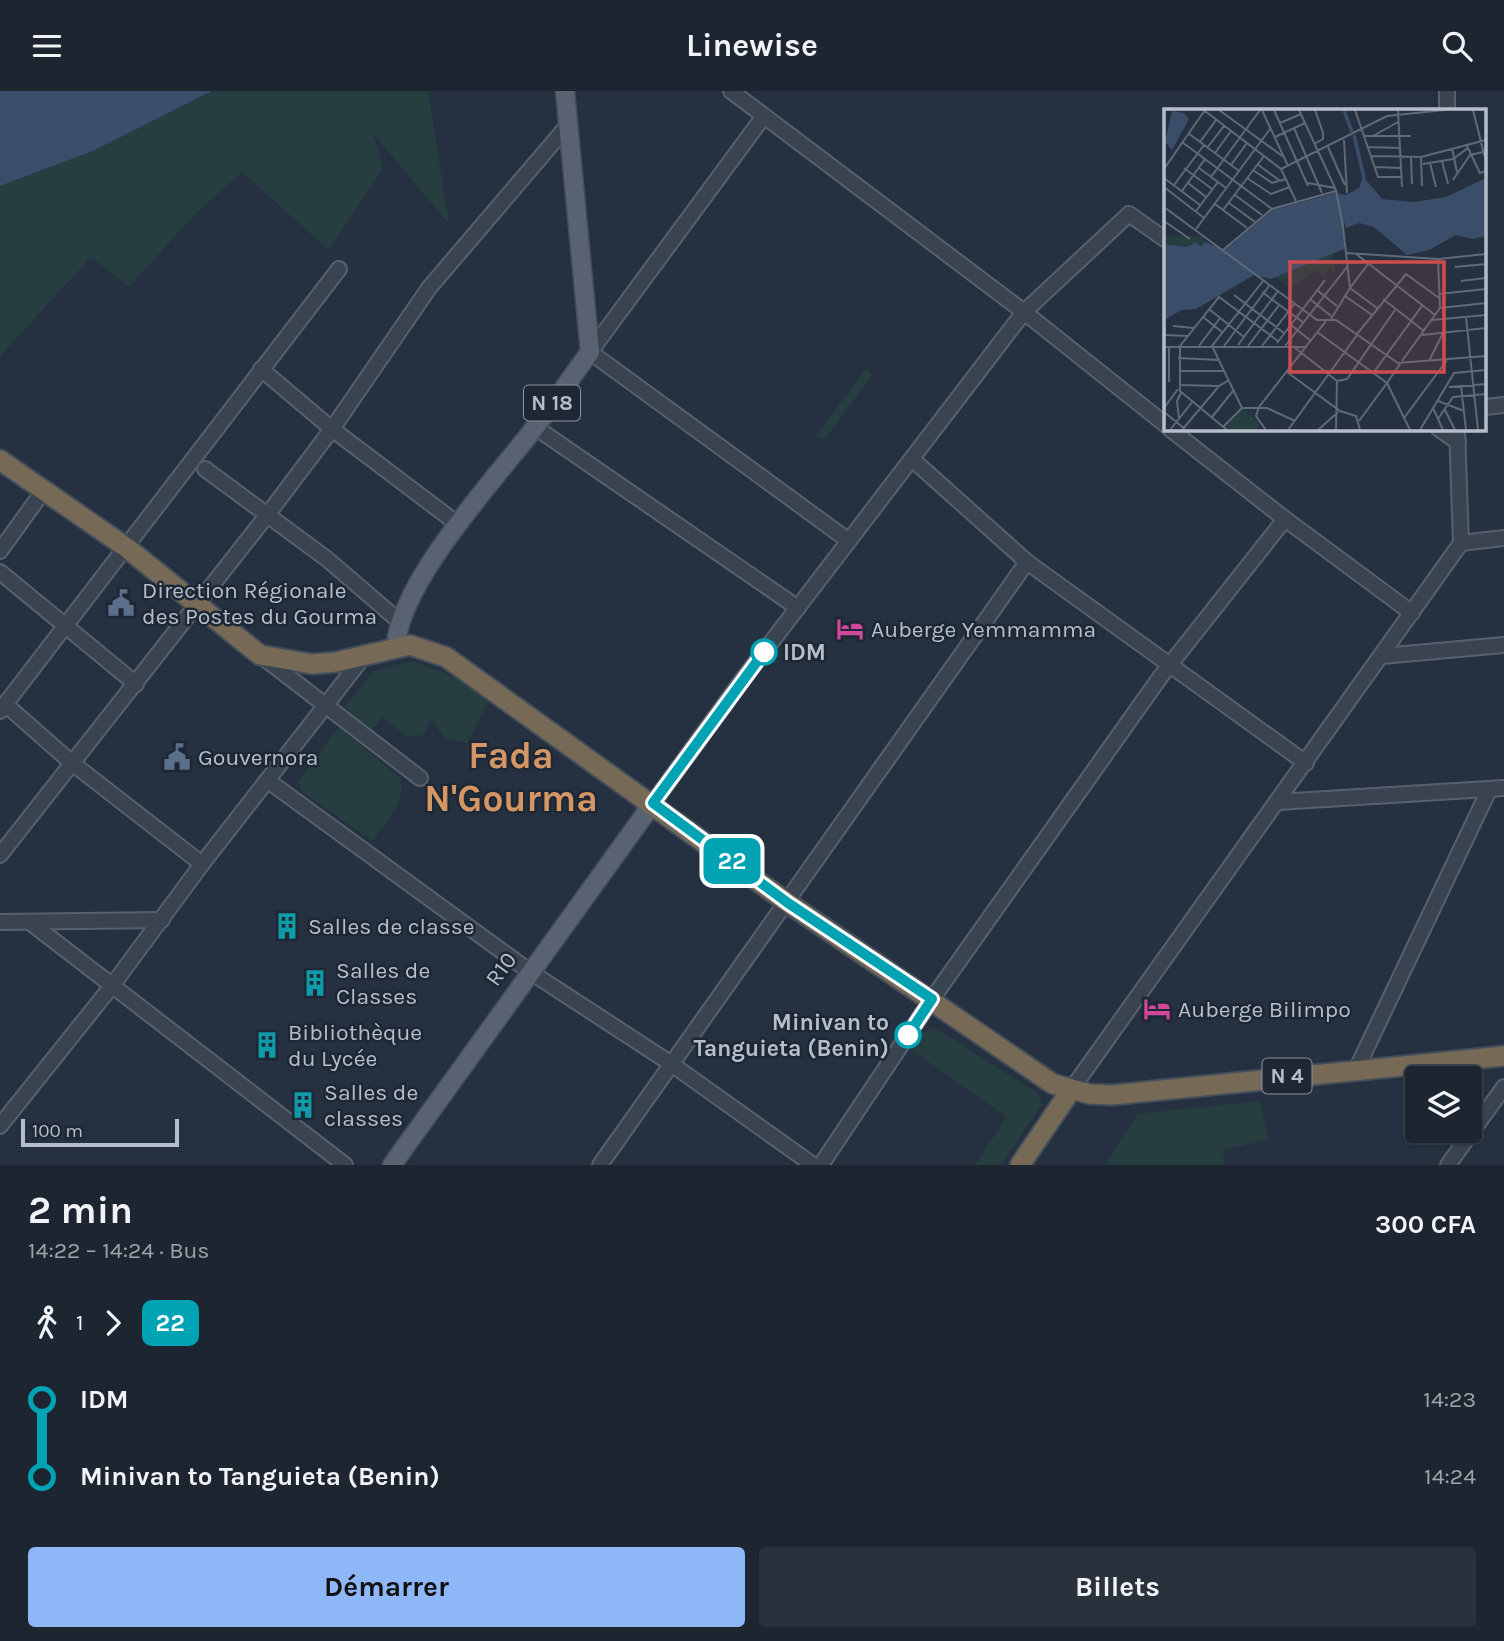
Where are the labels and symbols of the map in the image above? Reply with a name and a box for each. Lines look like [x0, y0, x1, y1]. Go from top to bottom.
inset map [1164, 109, 1486, 431]
road number: N 18 [524, 385, 580, 421]
place label: Direction Régionale des Postes du Gourma [142, 577, 377, 630]
public building icon: Direction Régionale des Postes du Gourma [106, 588, 136, 618]
hotel icon: Auberge Yemmamma [835, 614, 865, 644]
place label: Auberge Yemmamma [871, 616, 1096, 643]
marker: IDM [751, 639, 777, 665]
place label: IDM [783, 639, 826, 666]
district label: Fada N'Gourma [424, 734, 598, 820]
public building icon: Gouvernora [162, 742, 192, 772]
place label: Gouvernora [198, 744, 318, 771]
line badge: 22 [700, 838, 764, 884]
building icon: Salles de classe [272, 911, 302, 941]
place label: Salles de classe [308, 913, 475, 940]
street label: R10 [480, 947, 522, 991]
place label: Salles de Classes [336, 957, 430, 1010]
building icon: Salles de Classes [300, 968, 330, 998]
hotel icon: Auberge Bilimpo [1142, 994, 1172, 1024]
place label: Auberge Bilimpo [1178, 996, 1351, 1023]
place label: Minivan to Tanguieta (Benin) [694, 1009, 889, 1062]
place label: Bibliothèque du Lycée [288, 1019, 422, 1072]
marker: Minivan to Tanguieta (Benin) [895, 1022, 921, 1048]
building icon: Bibliothèque du Lycée [252, 1030, 282, 1060]
road number: N 4 [1262, 1059, 1312, 1093]
place label: Salles de classes [324, 1079, 418, 1132]
building icon: Salles de classes [288, 1090, 318, 1120]
scale bar [21, 1116, 178, 1148]

